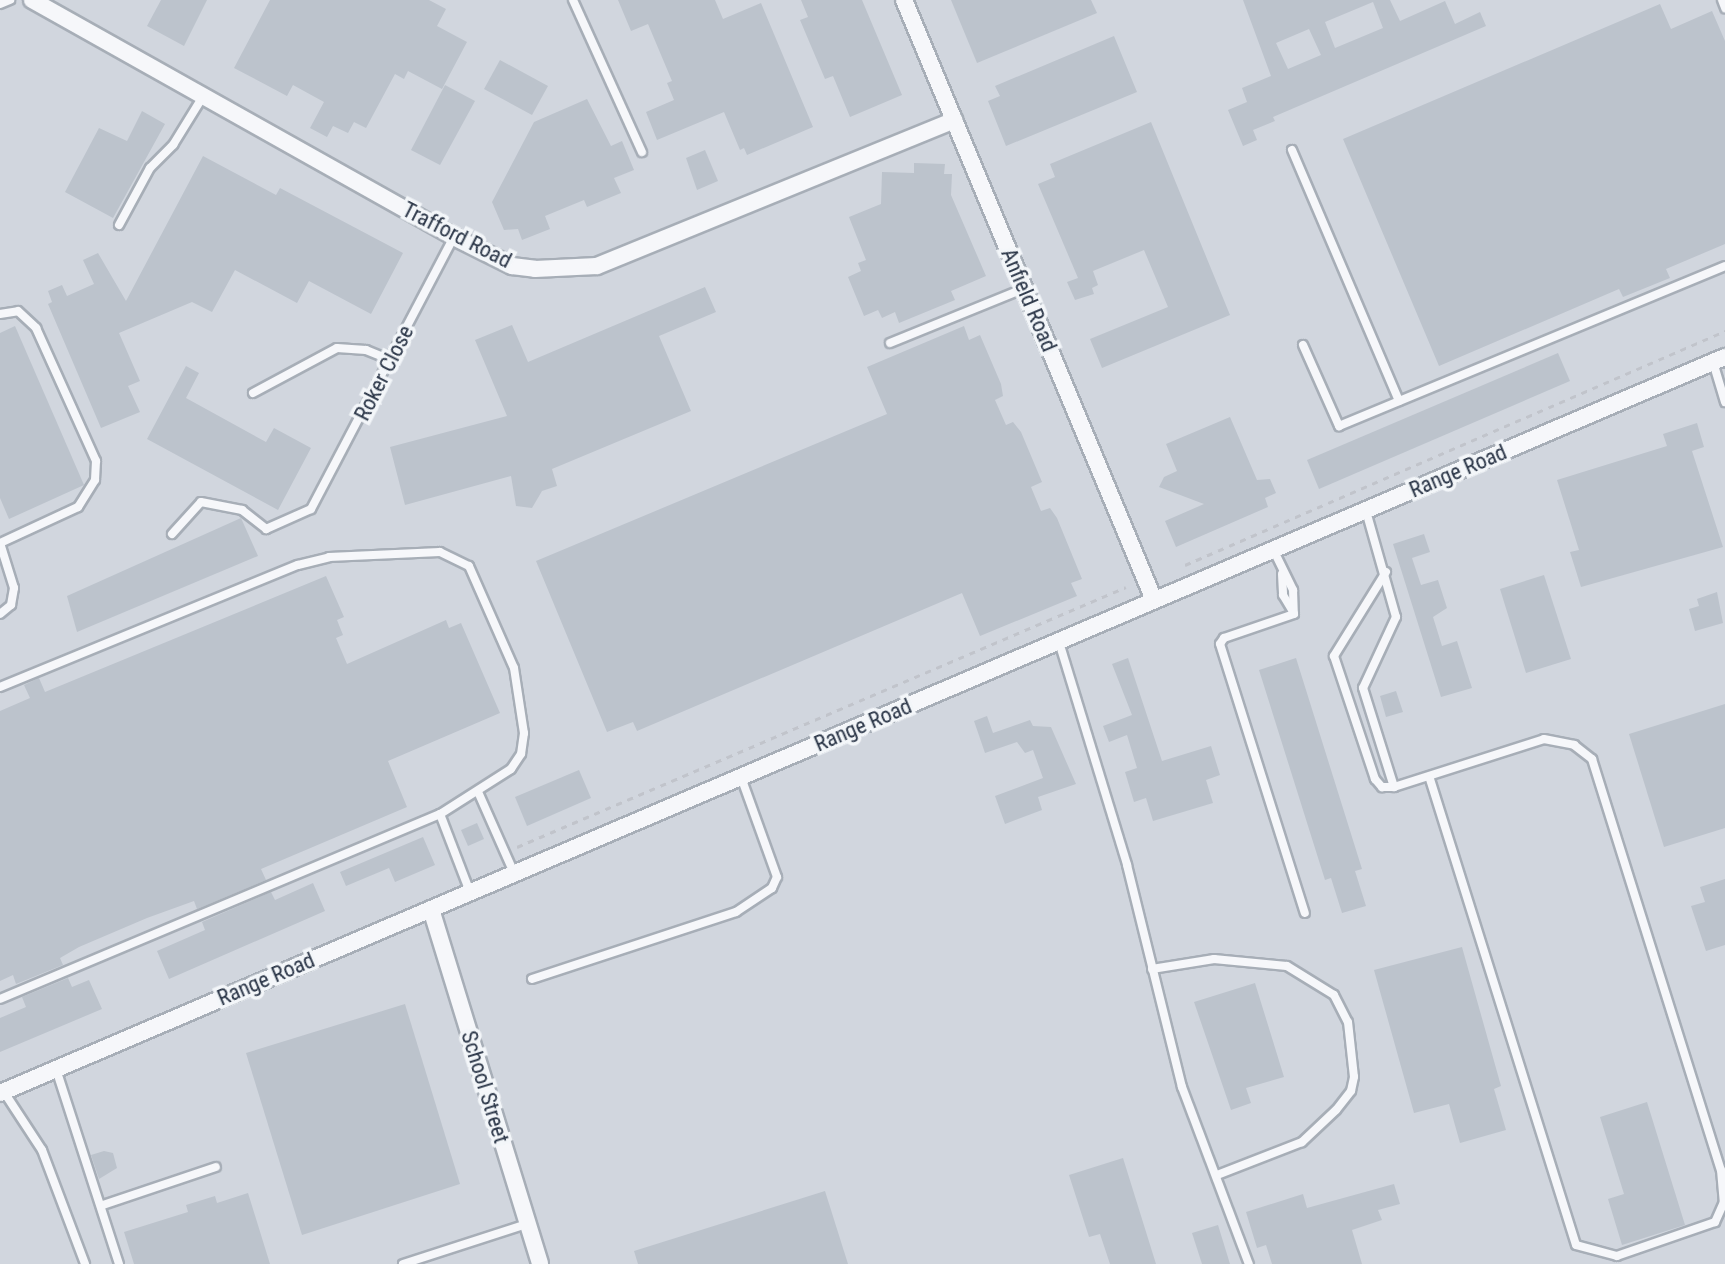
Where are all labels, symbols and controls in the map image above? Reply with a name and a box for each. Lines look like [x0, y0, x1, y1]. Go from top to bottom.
street label: Trafford Road [398, 196, 516, 274]
street label: Anfield Road [995, 244, 1063, 356]
street label: Roker Close [349, 321, 419, 425]
street label: Range Road [1405, 439, 1511, 503]
street label: Range Road [810, 693, 916, 757]
street label: Range Road [213, 947, 319, 1011]
street label: School Street [455, 1028, 515, 1146]

